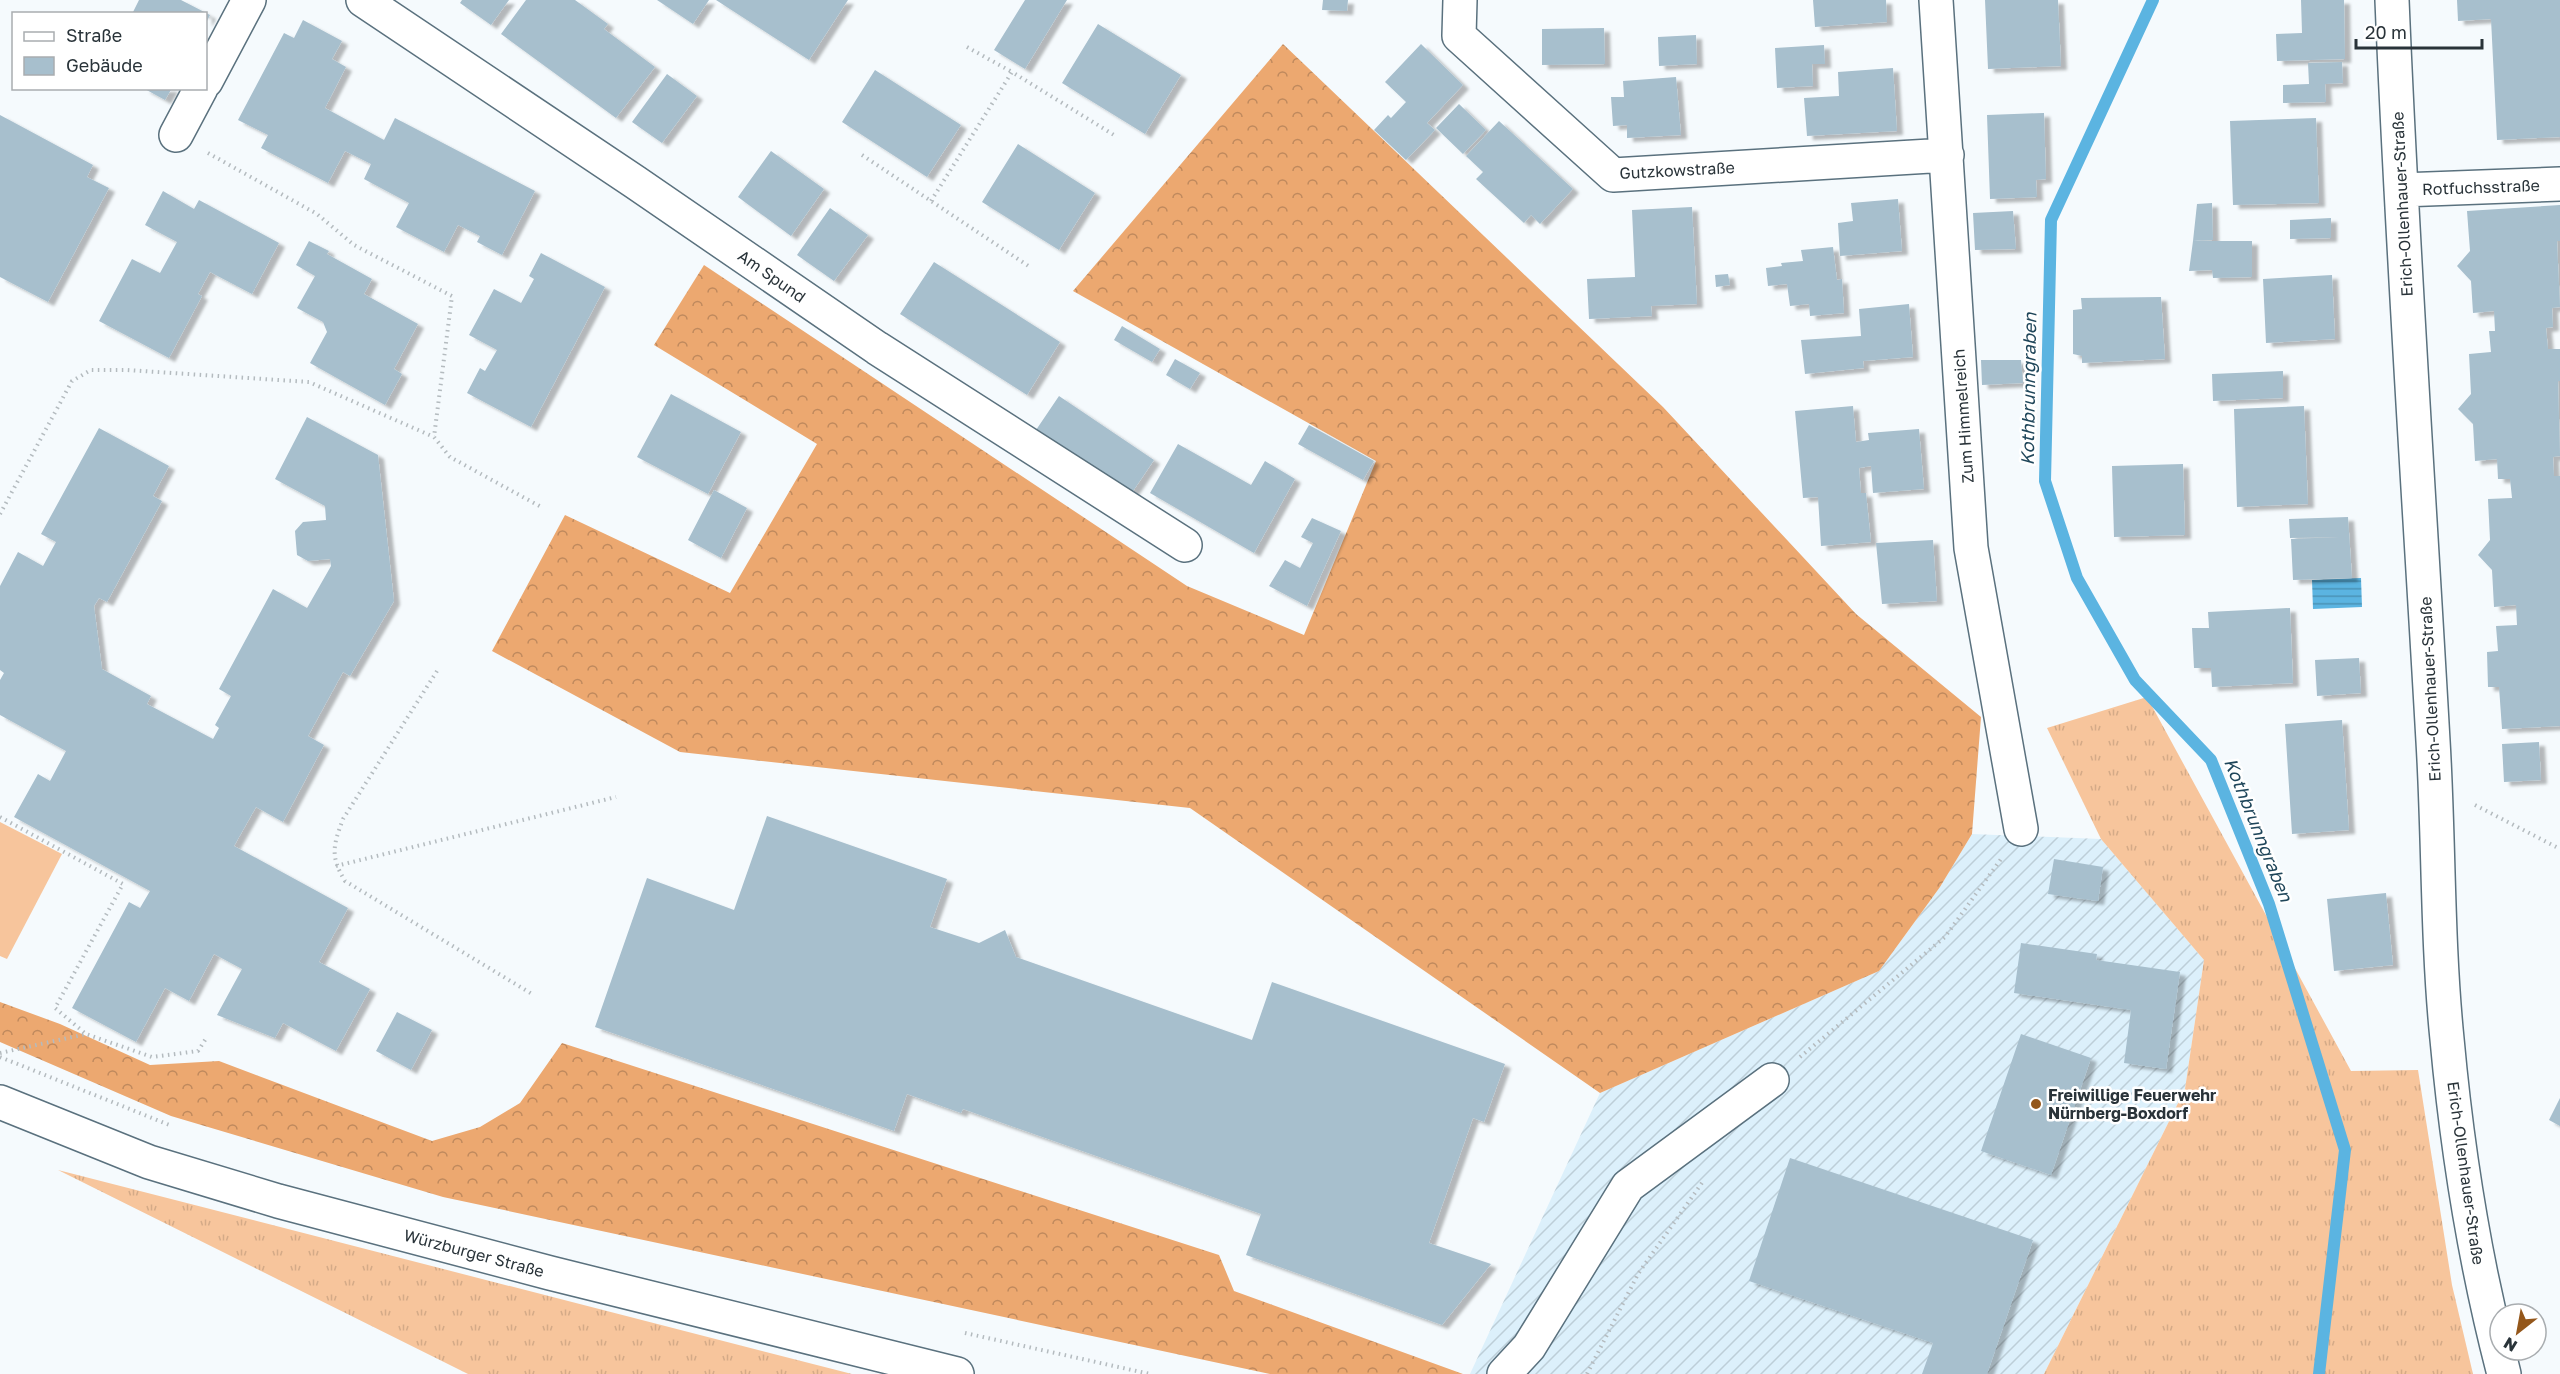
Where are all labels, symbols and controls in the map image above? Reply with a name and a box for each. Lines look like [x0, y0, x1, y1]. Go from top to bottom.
legend [12, 12, 207, 90]
scale bar [2356, 12, 2482, 50]
text: 20 m [2365, 21, 2407, 43]
text: Straße [66, 24, 122, 46]
text: Gebäude [66, 54, 143, 76]
street label: Erich-Ollenhauer-Straße [2387, 111, 2417, 297]
street label: Gutzkowstraße [1619, 157, 1735, 183]
street label: Rotfuchsstraße [2422, 175, 2540, 199]
street label: Am Spund [734, 245, 810, 307]
water label: Kothbrunngraben [2016, 311, 2040, 466]
street label: Zum Himmelreich [1948, 348, 1978, 484]
street label: Erich-Ollenhauer-Straße [2415, 596, 2445, 782]
water label: Kothbrunngraben [2220, 755, 2298, 905]
street label: Erich-Ollenhauer-Straße [2443, 1080, 2489, 1266]
place label: Freiwillige Feuerwehr Nürnberg-Boxdorf [2048, 1085, 2216, 1123]
marker: Freiwillige Feuerwehr Nürnberg-Boxdorf [2029, 1097, 2043, 1111]
street label: Würzburger Straße [402, 1225, 546, 1281]
north arrow [2488, 1302, 2548, 1362]
text: N [2500, 1333, 2521, 1357]

